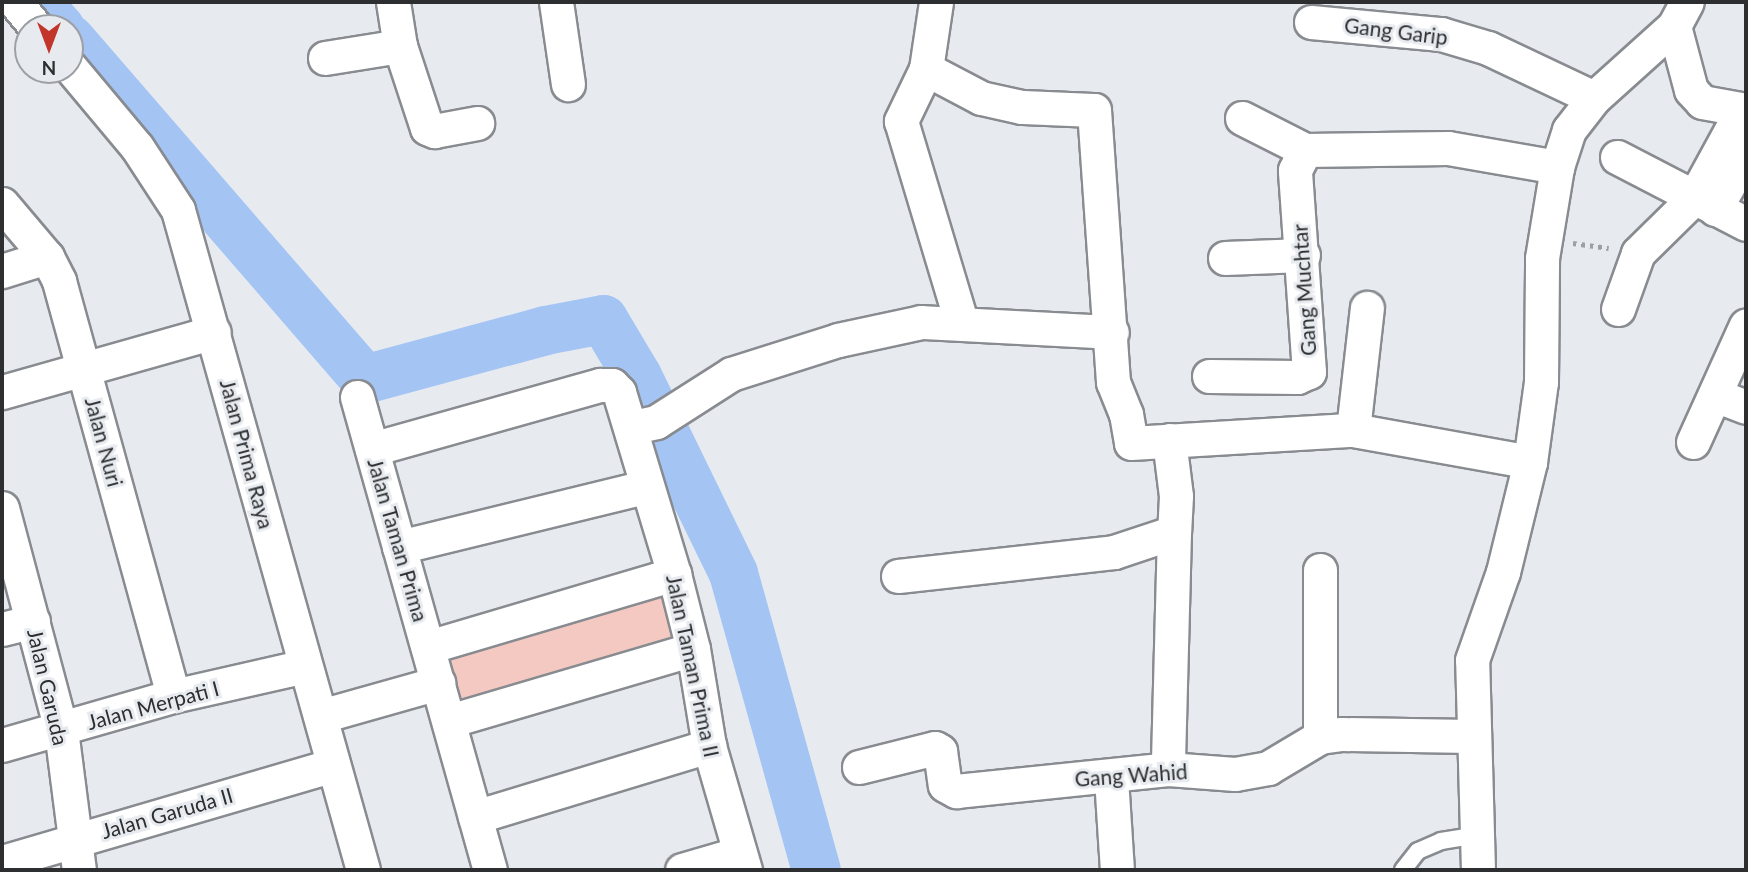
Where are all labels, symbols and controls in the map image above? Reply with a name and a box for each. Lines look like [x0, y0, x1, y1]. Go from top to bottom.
street label: Gang Garip [1343, 12, 1449, 50]
north arrow [14, 14, 84, 84]
text: N [42, 57, 56, 80]
street label: Gang Muchtar [1287, 223, 1321, 357]
street label: Jalan Prima Raya [215, 376, 279, 532]
street label: Jalan Nuri [80, 394, 128, 490]
street label: Jalan Taman Prima [363, 455, 433, 625]
street label: Jalan Taman Prima II [661, 572, 725, 760]
street label: Jalan Garuda [22, 626, 74, 748]
street label: Jalan Merpati I [84, 675, 222, 735]
street label: Gang Wahid [1074, 758, 1188, 792]
street label: Jalan Garuda II [98, 782, 236, 844]

